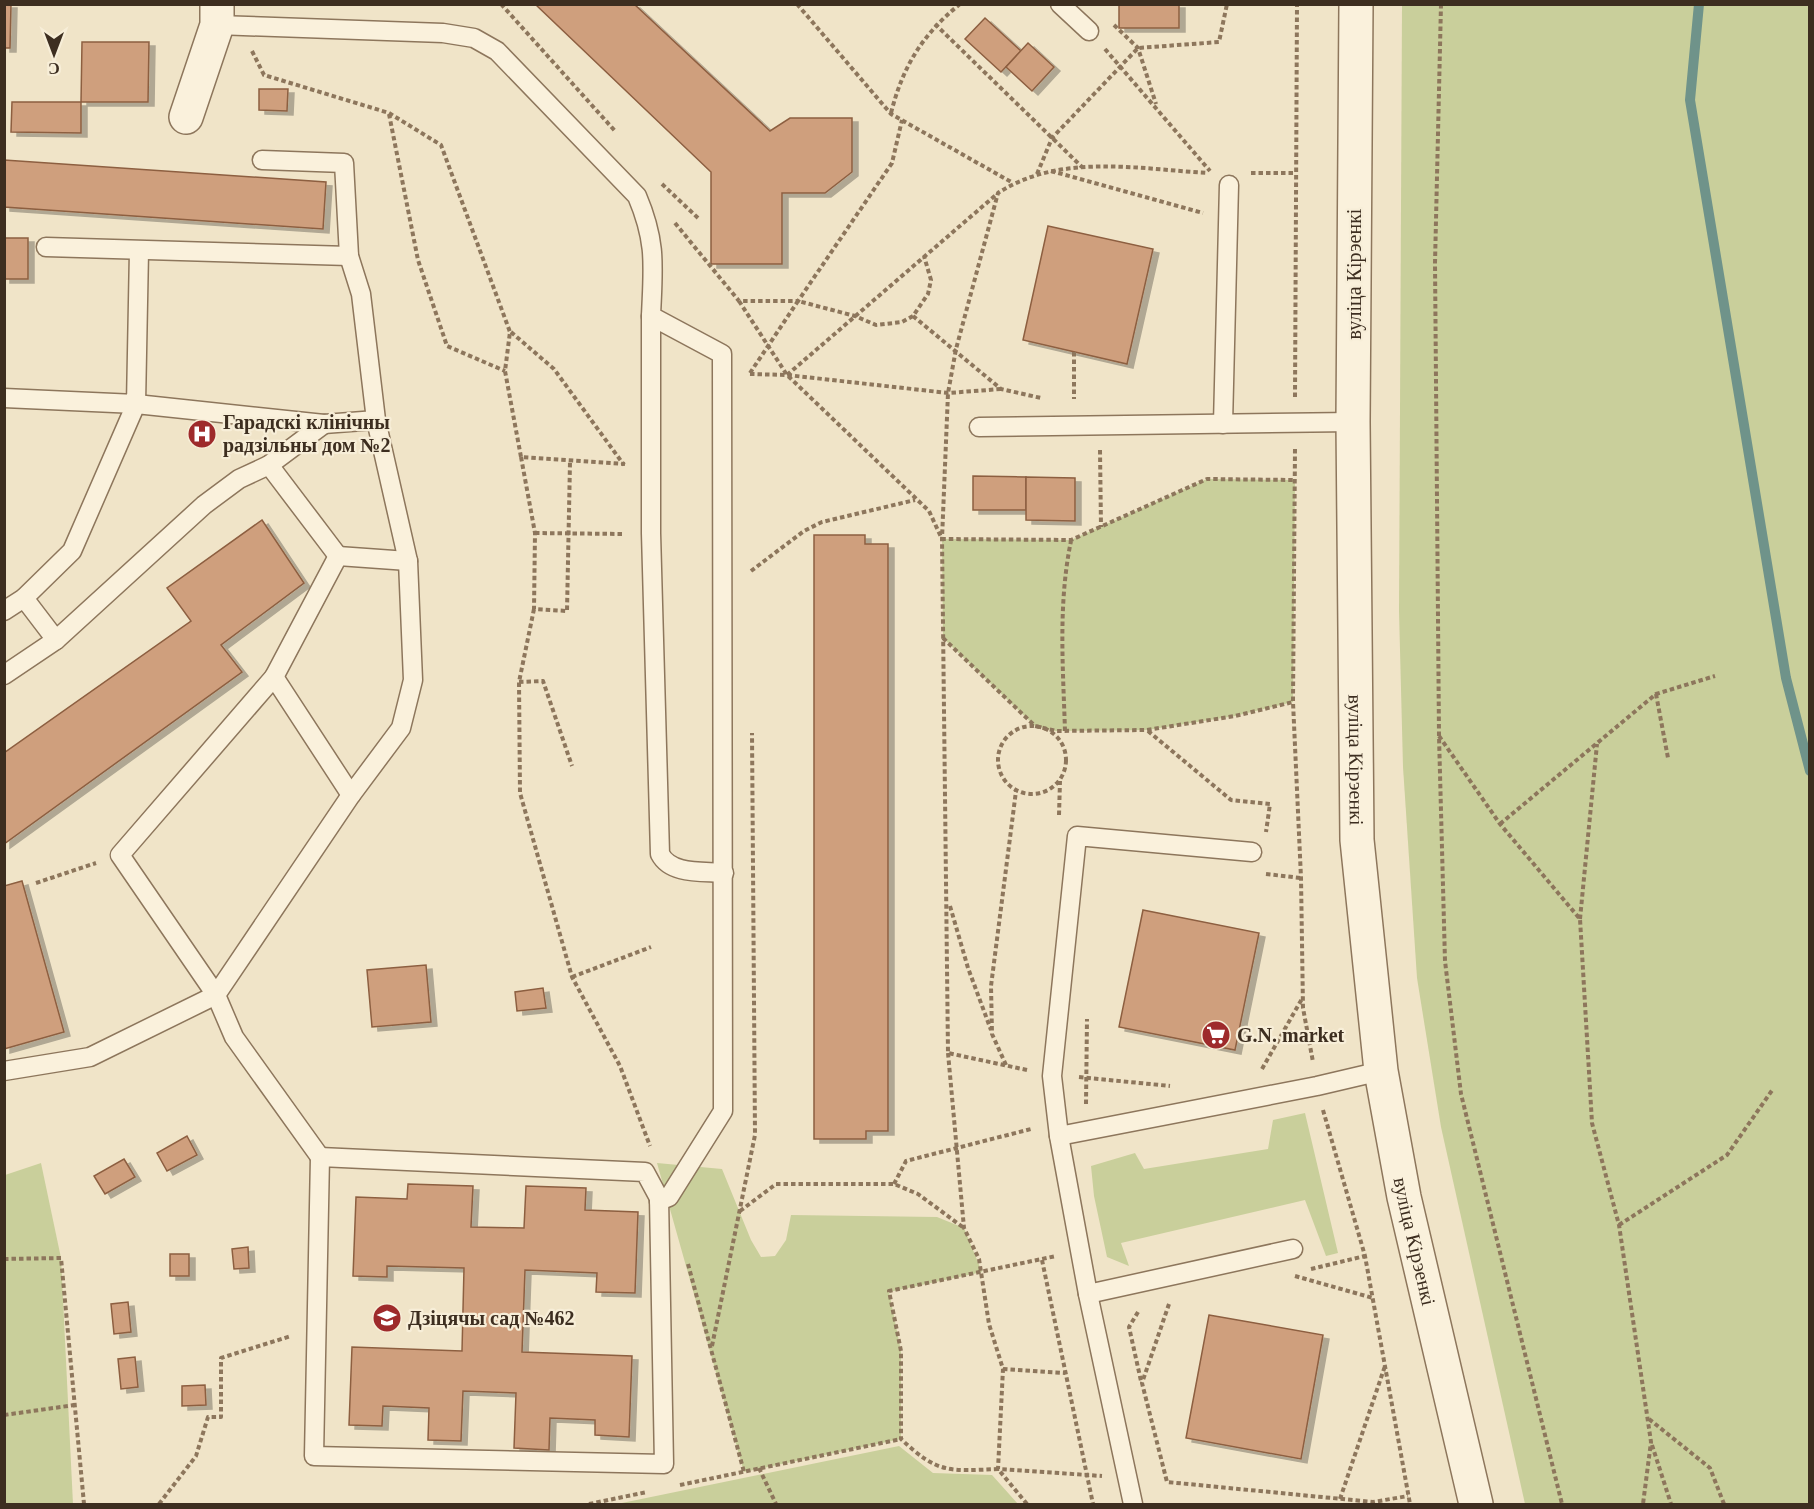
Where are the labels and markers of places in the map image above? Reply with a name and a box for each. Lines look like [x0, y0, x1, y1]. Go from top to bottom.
place label: Гарадскі клінічны радзільны дом №2 [223, 411, 390, 457]
hospital icon: Гарадскі клінічны радзільны дом №2 [186, 418, 218, 450]
supermarket icon: G.N. market [1200, 1019, 1232, 1051]
place label: G.N. market [1237, 1024, 1345, 1046]
school or university icon: Дзіцячы сад №462 [371, 1302, 403, 1334]
place label: Дзіцячы сад №462 [408, 1307, 574, 1330]

